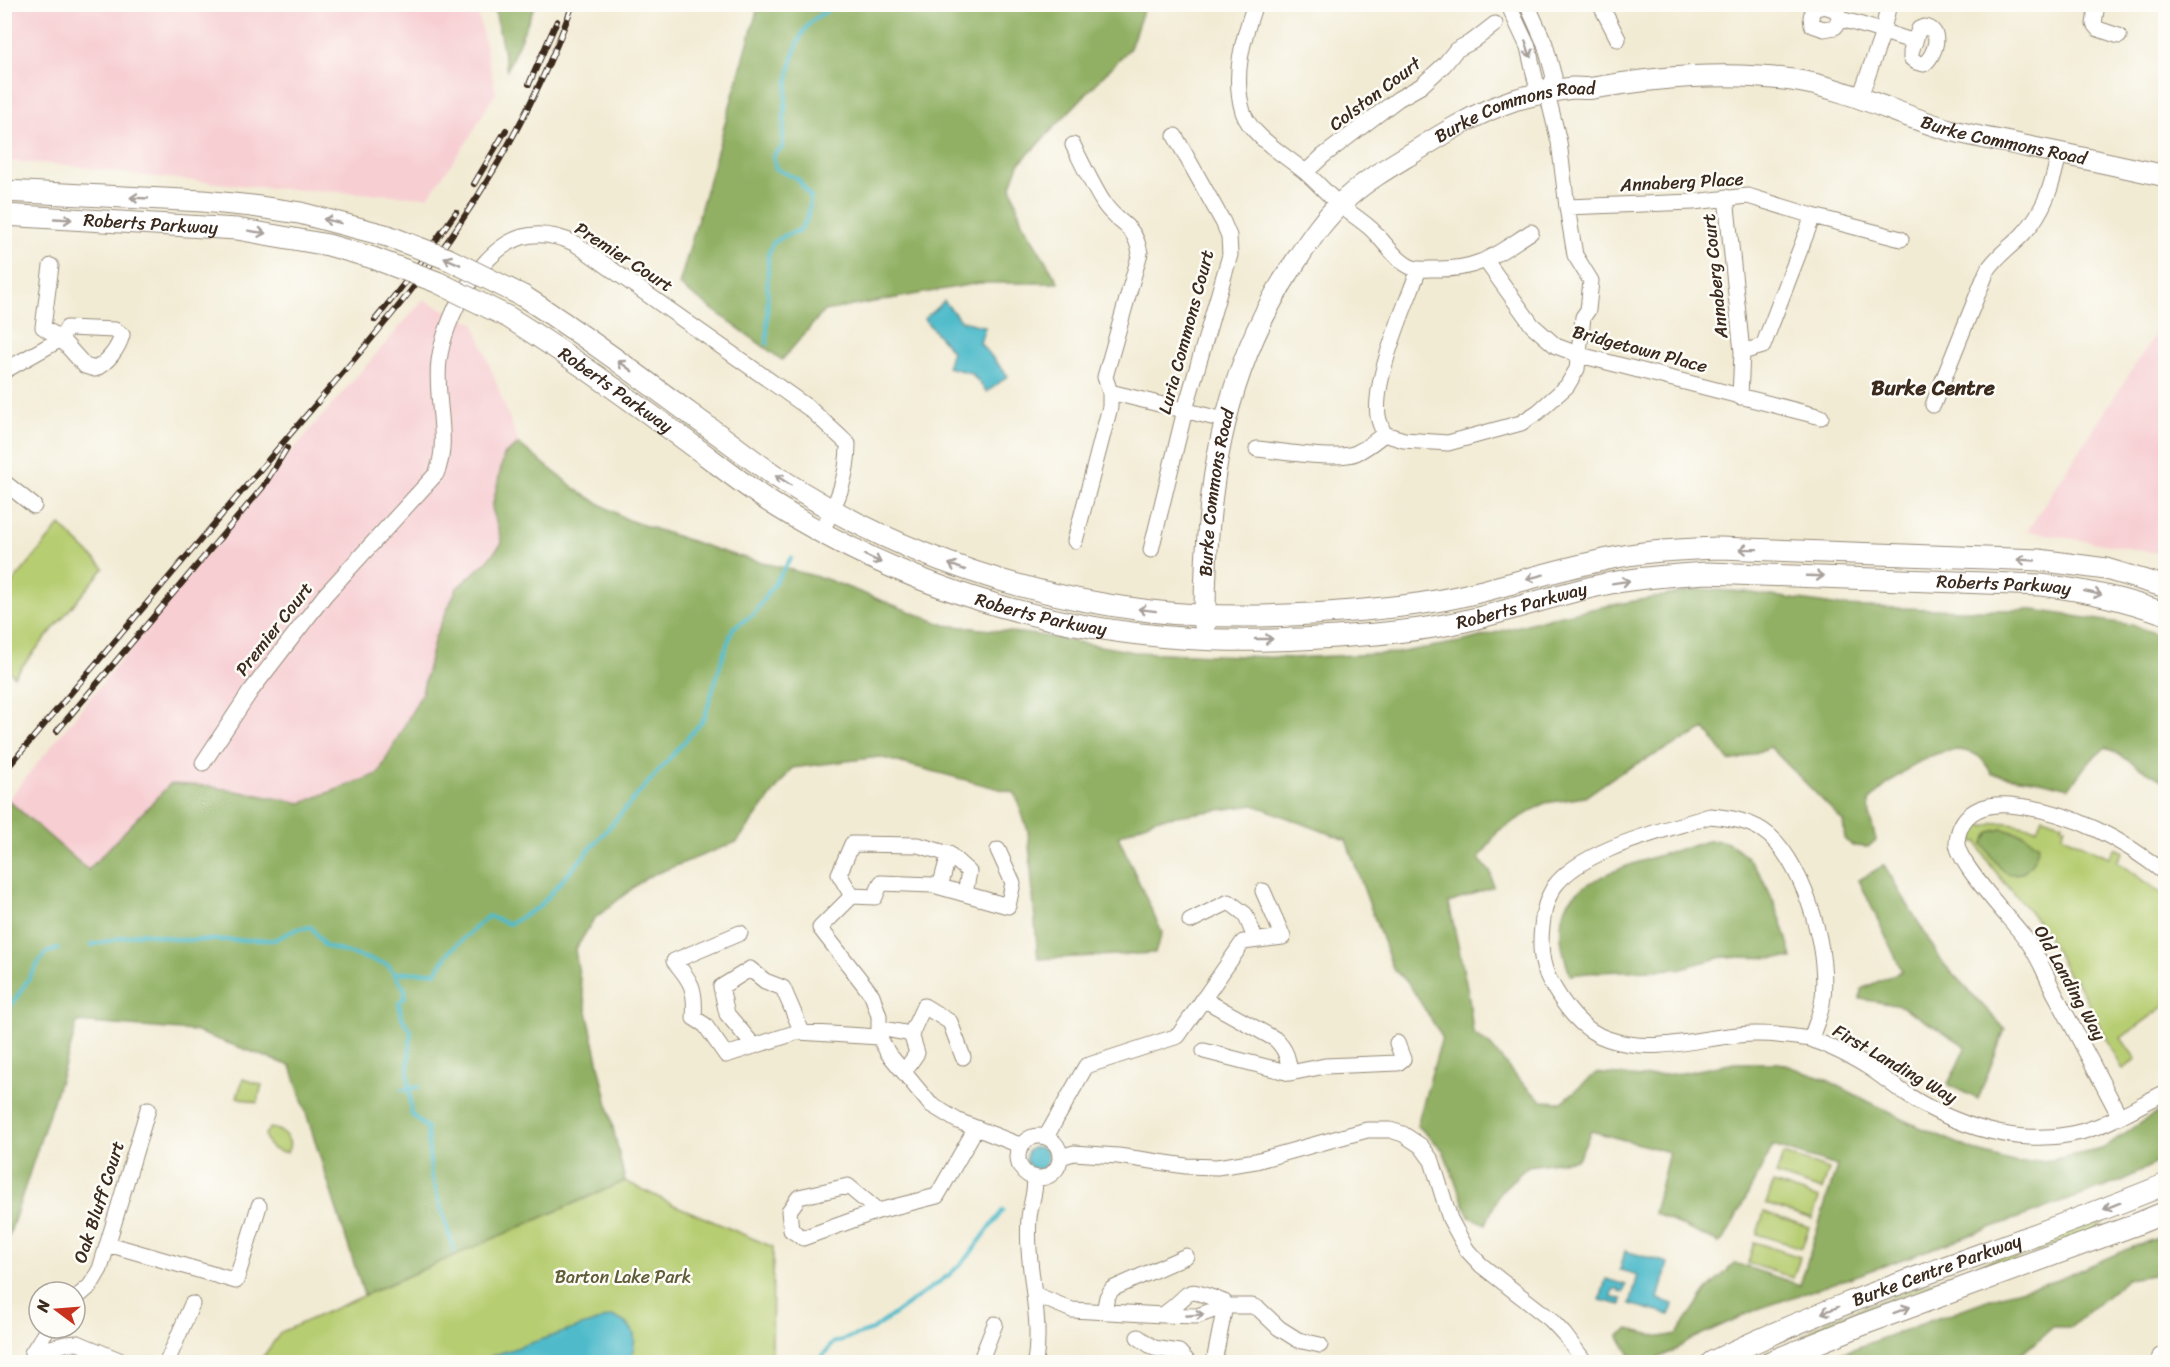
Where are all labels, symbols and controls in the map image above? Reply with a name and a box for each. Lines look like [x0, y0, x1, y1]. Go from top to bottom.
one-way arrow [1523, 39, 1534, 58]
street label: Colston Court [1322, 48, 1429, 140]
street label: Burke Commons Road [1428, 72, 1598, 152]
street label: Burke Commons Road [1916, 106, 2091, 175]
street label: Annaberg Place [1618, 163, 1745, 201]
one-way arrow [129, 192, 149, 203]
street label: Roberts Parkway [83, 204, 220, 244]
street label: Annaberg Court [1693, 212, 1738, 341]
one-way arrow [52, 213, 72, 224]
street label: Premier Court [568, 213, 680, 301]
one-way arrow [323, 215, 342, 227]
one-way arrow [247, 227, 267, 238]
street label: Luria Commons Court [1149, 246, 1223, 418]
one-way arrow [443, 255, 462, 266]
street label: Bridgetown Place [1569, 316, 1711, 382]
street label: Roberts Parkway [552, 338, 680, 442]
one-way arrow [617, 360, 633, 372]
district label: Burke Centre [1871, 369, 1995, 407]
street label: Burke Commons Road [1190, 404, 1244, 577]
one-way arrow [775, 474, 792, 486]
one-way arrow [1738, 543, 1758, 554]
one-way arrow [864, 553, 882, 565]
one-way arrow [2017, 554, 2037, 565]
one-way arrow [948, 560, 967, 571]
street label: Roberts Parkway [1936, 565, 2074, 605]
one-way arrow [1805, 571, 1825, 582]
one-way arrow [1525, 572, 1544, 583]
street label: Roberts Parkway [1453, 573, 1591, 638]
street label: Premier Court [227, 575, 321, 683]
one-way arrow [1610, 576, 1630, 587]
street label: Roberts Parkway [971, 583, 1110, 645]
one-way arrow [2083, 588, 2103, 599]
one-way arrow [1138, 605, 1157, 616]
one-way arrow [1253, 633, 1273, 645]
street label: Old Landing Way [2025, 919, 2115, 1047]
street label: First Landing Way [1827, 1015, 1964, 1113]
street label: Oak Bluff Court [64, 1137, 134, 1267]
one-way arrow [2103, 1201, 2121, 1212]
street label: Burke Centre Parkway [1847, 1224, 2027, 1316]
park label: Barton Lake Park [555, 1261, 691, 1293]
north arrow [27, 1280, 87, 1340]
text: N [27, 1296, 59, 1316]
one-way arrow [1892, 1303, 1911, 1314]
one-way arrow [1821, 1305, 1840, 1316]
one-way arrow [1184, 1309, 1204, 1320]

